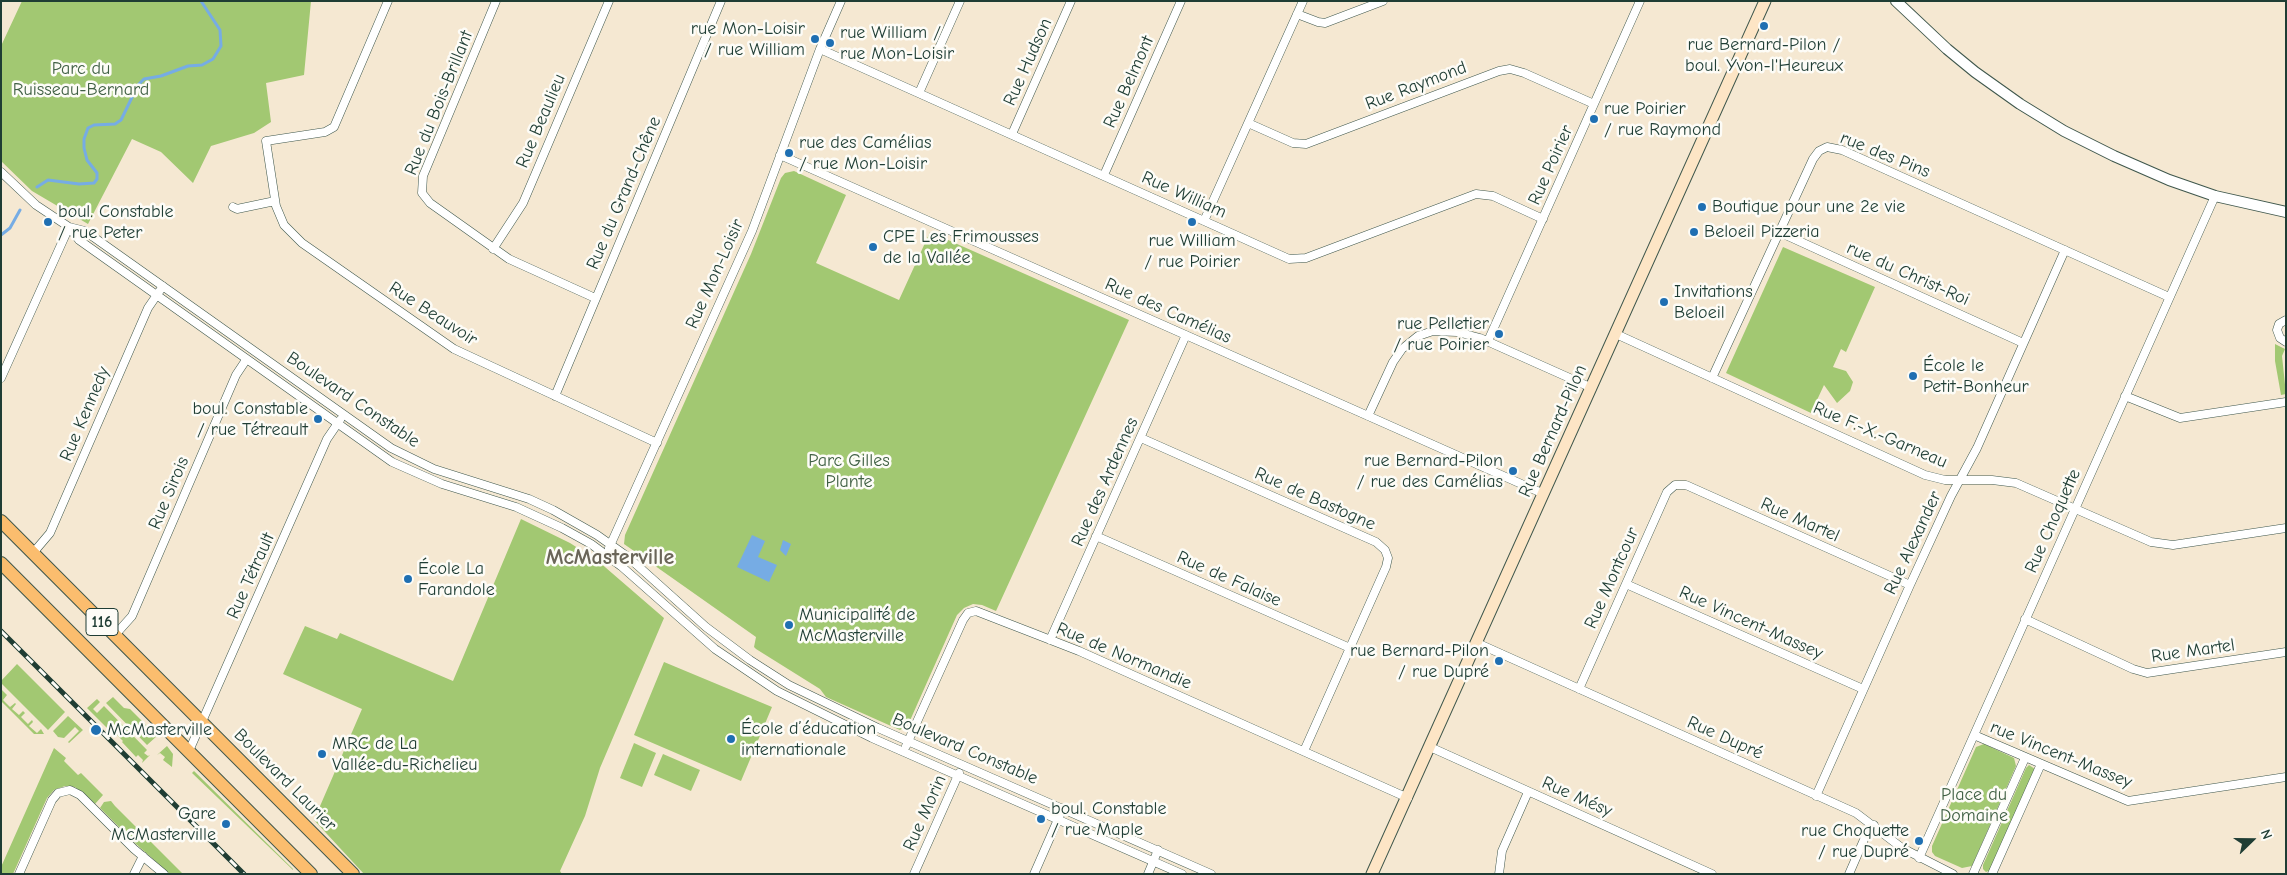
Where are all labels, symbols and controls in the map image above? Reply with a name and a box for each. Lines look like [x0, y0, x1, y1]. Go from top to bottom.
street label: Rue Hudson [999, 15, 1057, 109]
place label: rue Mon-Loisir / rue William [691, 18, 805, 60]
marker: rue Bernard-Pilon / boul. Yvon-l'Heureux [1758, 20, 1770, 32]
place label: rue William / rue Mon-Loisir [840, 22, 954, 64]
street label: Rue du Bois-Brillant [400, 28, 478, 178]
marker: rue Mon-Loisir / rue William [809, 33, 821, 45]
street label: Rue Belmont [1099, 33, 1159, 131]
place label: rue Bernard-Pilon / boul. Yvon-l'Heureux [1685, 34, 1843, 76]
marker: rue William / rue Mon-Loisir [824, 37, 836, 49]
street label: Rue Raymond [1362, 57, 1470, 115]
park label: Parc du Ruisseau-Bernard [13, 58, 149, 100]
street label: Rue Beaulieu [512, 71, 570, 171]
place label: rue Poirier / rue Raymond [1604, 98, 1721, 140]
street label: Rue du Grand-Chêne [582, 113, 666, 273]
marker: rue Poirier / rue Raymond [1588, 113, 1600, 125]
street label: Rue Poirier [1524, 122, 1578, 208]
street label: rue des Pins [1837, 127, 1933, 183]
place label: rue des Camélias / rue Mon-Loisir [799, 132, 931, 174]
marker: rue des Camélias / rue Mon-Loisir [783, 147, 795, 159]
street label: Rue William [1138, 167, 1230, 223]
place label: Boutique pour une 2e vie [1712, 196, 1905, 218]
place label: boul. Constable / rue Peter [58, 201, 174, 243]
marker: Boutique pour une 2e vie [1696, 201, 1708, 213]
marker: boul. Constable / rue Peter [42, 216, 54, 228]
street label: Rue Mon-Loisir [681, 216, 749, 332]
marker: rue William / rue Poirier [1186, 216, 1198, 228]
place label: Beloeil Pizzeria [1704, 221, 1820, 243]
place label: CPE Les Frimousses de la Vallée [883, 226, 1039, 268]
marker: Beloeil Pizzeria [1688, 226, 1700, 238]
place label: rue William / rue Poirier [1144, 230, 1240, 272]
street label: rue du Christ-Roi [1843, 237, 1973, 311]
marker: CPE Les Frimousses de la Vallée [867, 241, 879, 253]
street label: Rue des Camélias [1101, 273, 1235, 349]
street label: Rue Beauvoir [385, 277, 481, 351]
place label: Invitations Beloeil [1674, 281, 1753, 324]
marker: Invitations Beloeil [1658, 296, 1670, 308]
place label: rue Pelletier / rue Poirier [1393, 313, 1489, 356]
marker: rue Pelletier / rue Poirier [1493, 328, 1505, 340]
street label: Boulevard Constable [282, 347, 424, 453]
place label: École le Petit-Bonheur [1923, 355, 2029, 398]
street label: Rue Bernard-Pilon [1514, 362, 1592, 500]
street label: Rue Kennedy [55, 363, 115, 465]
marker: École le Petit-Bonheur [1907, 370, 1919, 382]
street label: Rue F.-X.-Garneau [1810, 397, 1950, 473]
place label: boul. Constable / rue Tétreault [192, 398, 308, 440]
marker: boul. Constable / rue Tétreault [312, 413, 324, 425]
street label: Rue des Ardennes [1067, 414, 1143, 550]
park label: Parc Gilles Plante [808, 450, 890, 492]
place label: rue Bernard-Pilon / rue des Camélias [1357, 450, 1503, 492]
street label: Rue Sirois [144, 453, 194, 533]
street label: Rue de Bastogne [1251, 463, 1379, 535]
marker: rue Bernard-Pilon / rue des Camélias [1507, 465, 1519, 477]
street label: Rue Choquette [2020, 466, 2086, 576]
street label: Rue Alexander [1880, 488, 1946, 598]
street label: Rue Martel [1757, 493, 1843, 547]
street label: Rue Montcour [1580, 524, 1644, 632]
street label: Rue Tétrault [222, 530, 280, 622]
district label: McMasterville [546, 545, 674, 571]
street label: Rue de Falaise [1173, 546, 1285, 612]
place label: École La Farandole [418, 558, 495, 600]
marker: École La Farandole [402, 573, 414, 585]
street label: Rue Vincent-Massey [1676, 582, 1826, 664]
place label: Municipalité de McMasterville [799, 604, 915, 646]
road number: 116 [86, 608, 118, 636]
street label: Rue de Normandie [1053, 618, 1195, 694]
marker: Municipalité de McMasterville [783, 619, 795, 631]
street label: Rue Martel [2150, 634, 2236, 668]
place label: rue Bernard-Pilon / rue Dupré [1350, 640, 1489, 682]
marker: rue Bernard-Pilon / rue Dupré [1493, 655, 1505, 667]
street label: Boulevard Constable [889, 709, 1041, 789]
street label: Rue Dupré [1684, 712, 1766, 764]
street label: rue Vincent-Massey [1987, 717, 2135, 793]
place label: École d’éducation internationale [741, 718, 876, 761]
place label: McMasterville [107, 719, 212, 741]
marker: McMasterville [89, 723, 103, 737]
street label: Boulevard Laurier [229, 724, 341, 836]
place label: MRC de La Vallée-du-Richelieu [332, 733, 477, 776]
marker: École d’éducation internationale [725, 733, 737, 745]
marker: MRC de La Vallée-du-Richelieu [316, 748, 328, 760]
street label: Rue Morin [899, 772, 951, 854]
street label: Rue Mésy [1539, 772, 1615, 822]
park label: Place du Domaine [1940, 784, 2008, 826]
place label: boul. Constable / rue Maple [1051, 798, 1167, 841]
place label: Gare McMasterville [111, 803, 216, 846]
marker: boul. Constable / rue Maple [1035, 813, 1047, 825]
north arrow [2227, 815, 2277, 865]
marker: Gare McMasterville [220, 818, 232, 830]
place label: rue Choquette / rue Dupré [1801, 820, 1909, 862]
text: N [2257, 827, 2276, 842]
marker: rue Choquette / rue Dupré [1913, 835, 1925, 847]

